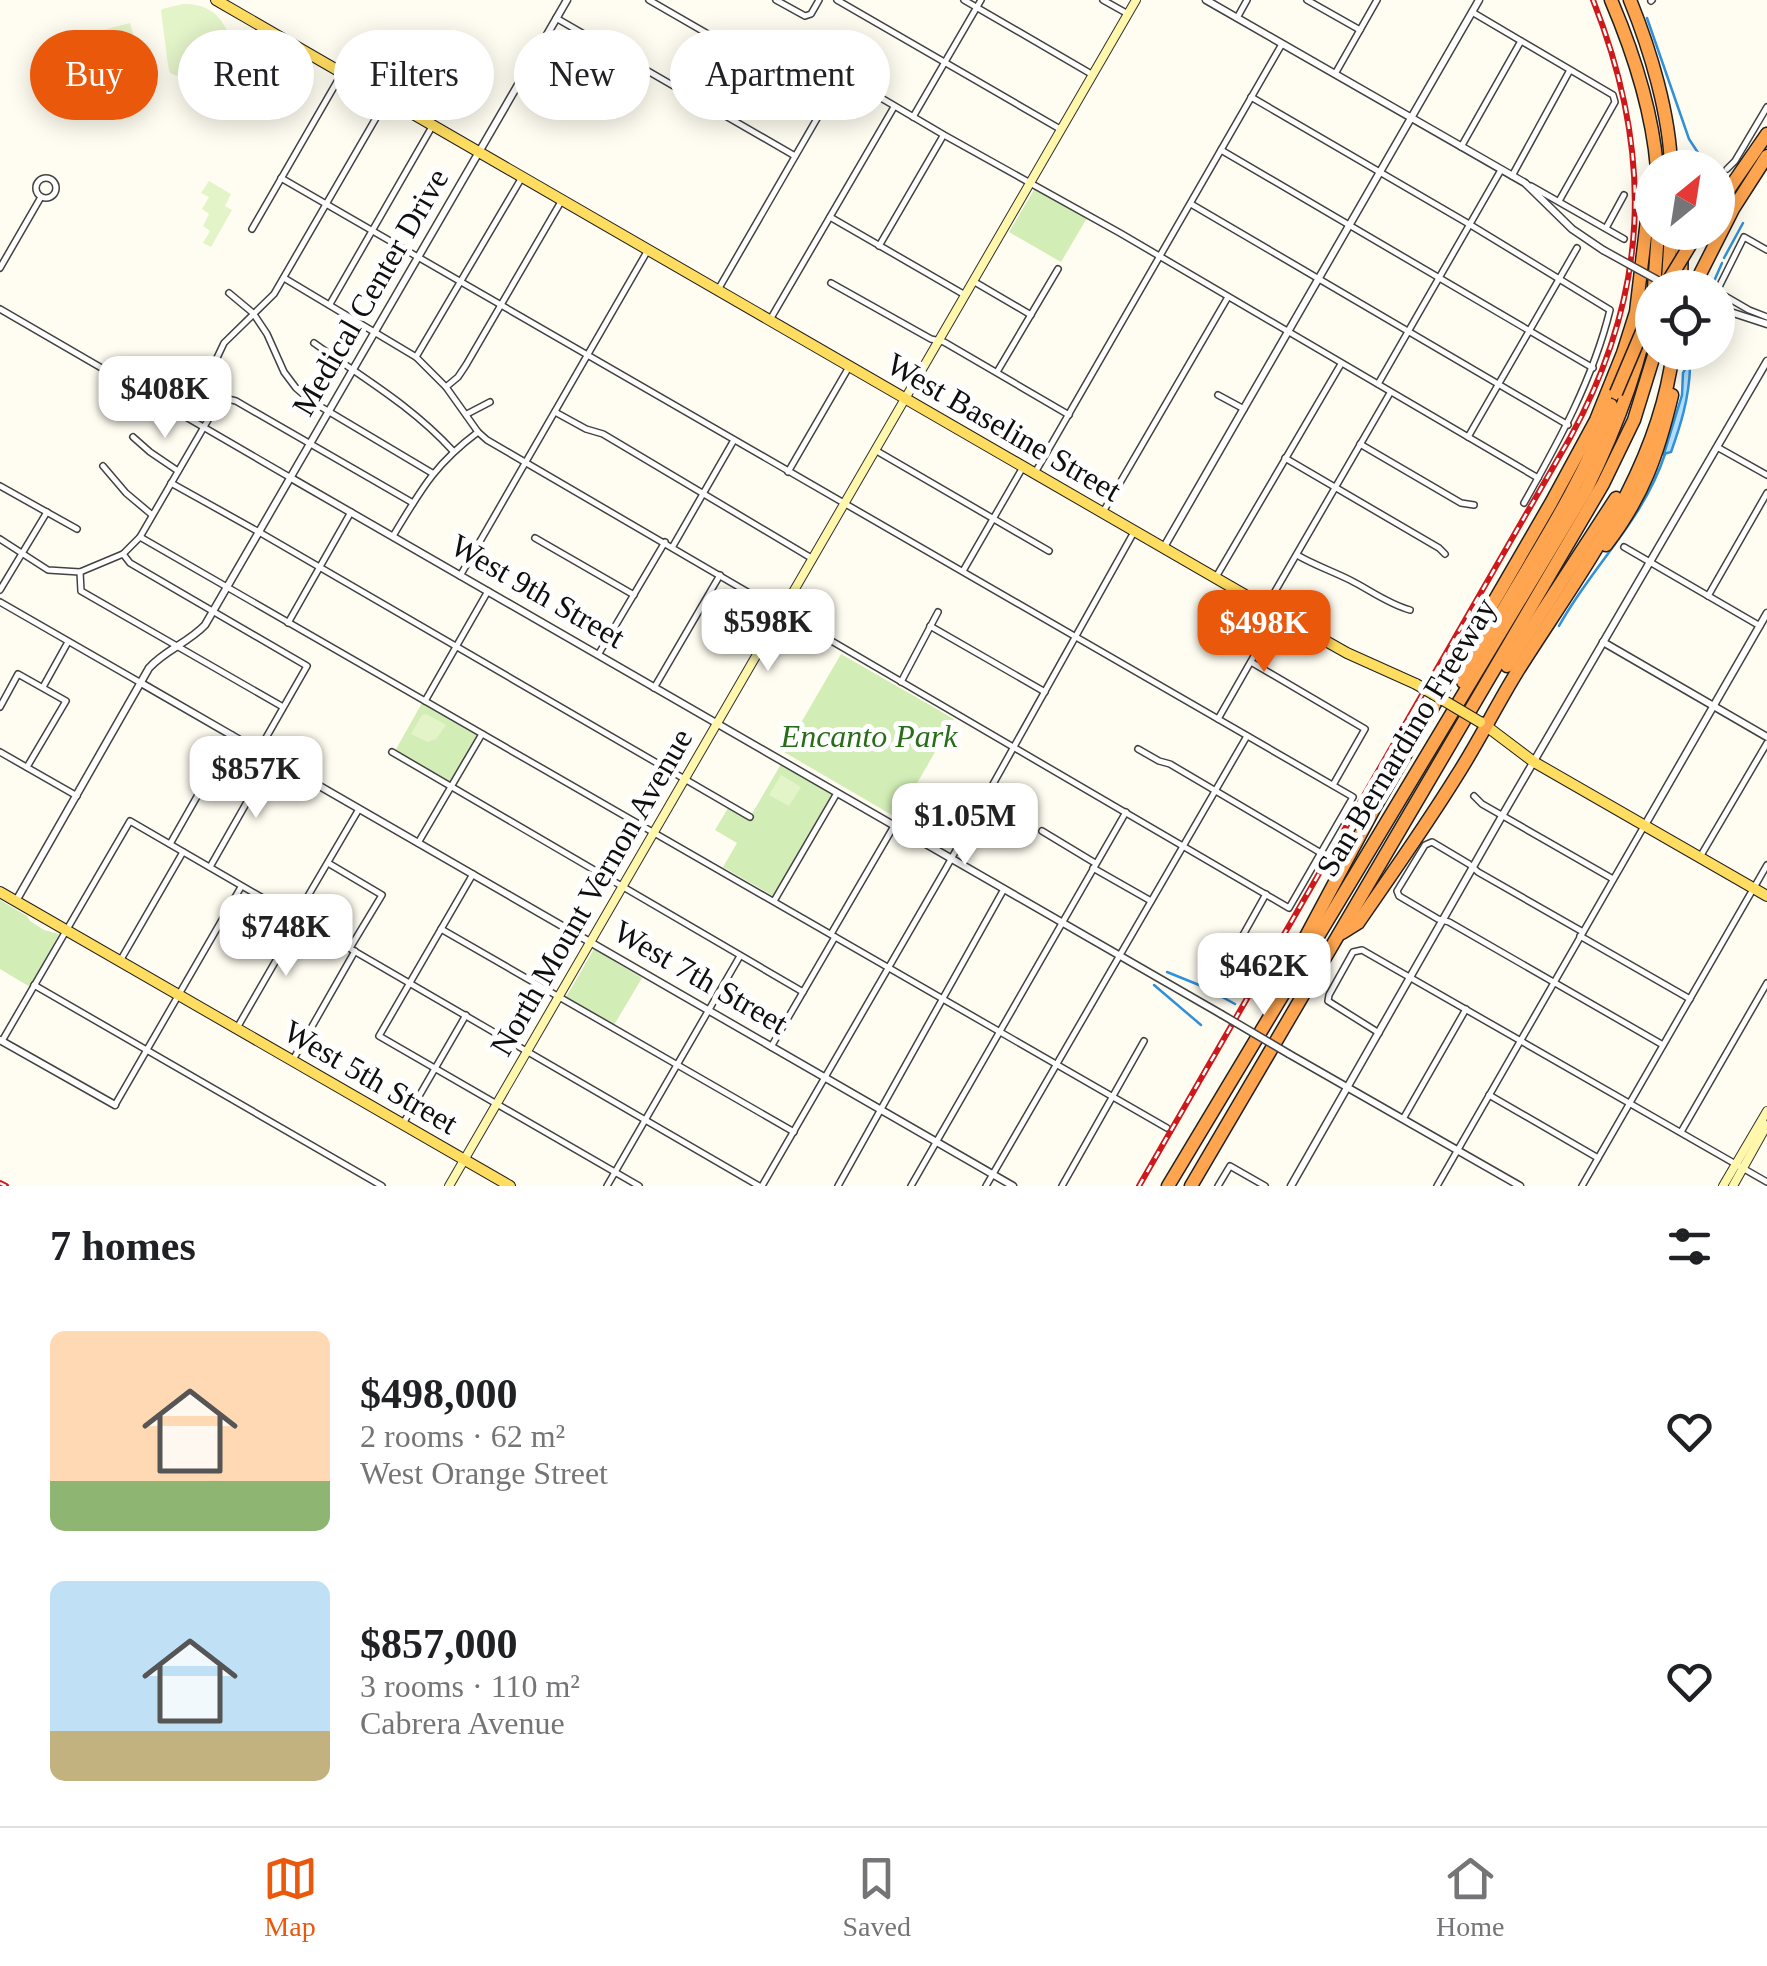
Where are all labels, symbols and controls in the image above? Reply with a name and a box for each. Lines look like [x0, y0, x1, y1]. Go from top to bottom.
chip: Buy [30, 30, 158, 120]
chip: Rent [178, 30, 314, 120]
chip: Filters [334, 30, 494, 120]
chip: New [514, 30, 650, 120]
chip: Apartment [670, 30, 890, 120]
north arrow [1635, 150, 1735, 250]
map controls [1635, 150, 1735, 370]
street label: Medical Center Drive [285, 162, 455, 422]
button: locate [1635, 270, 1735, 370]
street label: West Baseline Street [881, 345, 1127, 509]
pin: $408K [95, 356, 235, 441]
text: $408K [121, 370, 209, 406]
street label: West 9th Street [445, 527, 631, 655]
pin: $598K [698, 589, 838, 674]
pin: $498K [1194, 590, 1334, 675]
street label: San Bernardino Freeway [1309, 591, 1503, 883]
text: $598K [724, 603, 812, 639]
text: $498K [1220, 604, 1308, 640]
park label: Encanto Park [780, 718, 958, 754]
street label: North Mount Vernon Avenue [483, 722, 699, 1062]
pin: $857K [186, 736, 326, 821]
text: $857K [212, 750, 300, 786]
pin: $1.05M [884, 783, 1046, 868]
text: $1.05M [914, 797, 1016, 833]
pin: $748K [216, 894, 356, 979]
text: $748K [242, 908, 330, 944]
street label: West 7th Street [608, 913, 794, 1041]
pin: $462K [1194, 933, 1334, 1018]
text: $462K [1220, 947, 1308, 983]
street label: West 5th Street [278, 1013, 464, 1141]
icon: filters [1662, 1219, 1717, 1274]
text: 7 homes [50, 1223, 196, 1269]
icon: home [130, 1371, 250, 1491]
text: $498,000 [360, 1371, 518, 1417]
icon: heart [1662, 1404, 1717, 1459]
text: 2 rooms · 62 m² [360, 1418, 565, 1454]
text: West Orange Street [360, 1455, 608, 1491]
icon: home [130, 1621, 250, 1741]
text: $857,000 [360, 1621, 518, 1667]
icon: heart [1662, 1654, 1717, 1709]
text: 3 rooms · 110 m² [360, 1668, 580, 1704]
text: Cabrera Avenue [360, 1705, 565, 1741]
tab: Map [263, 1851, 318, 1943]
tab: Saved [843, 1851, 911, 1943]
tab: Home [1436, 1851, 1504, 1943]

